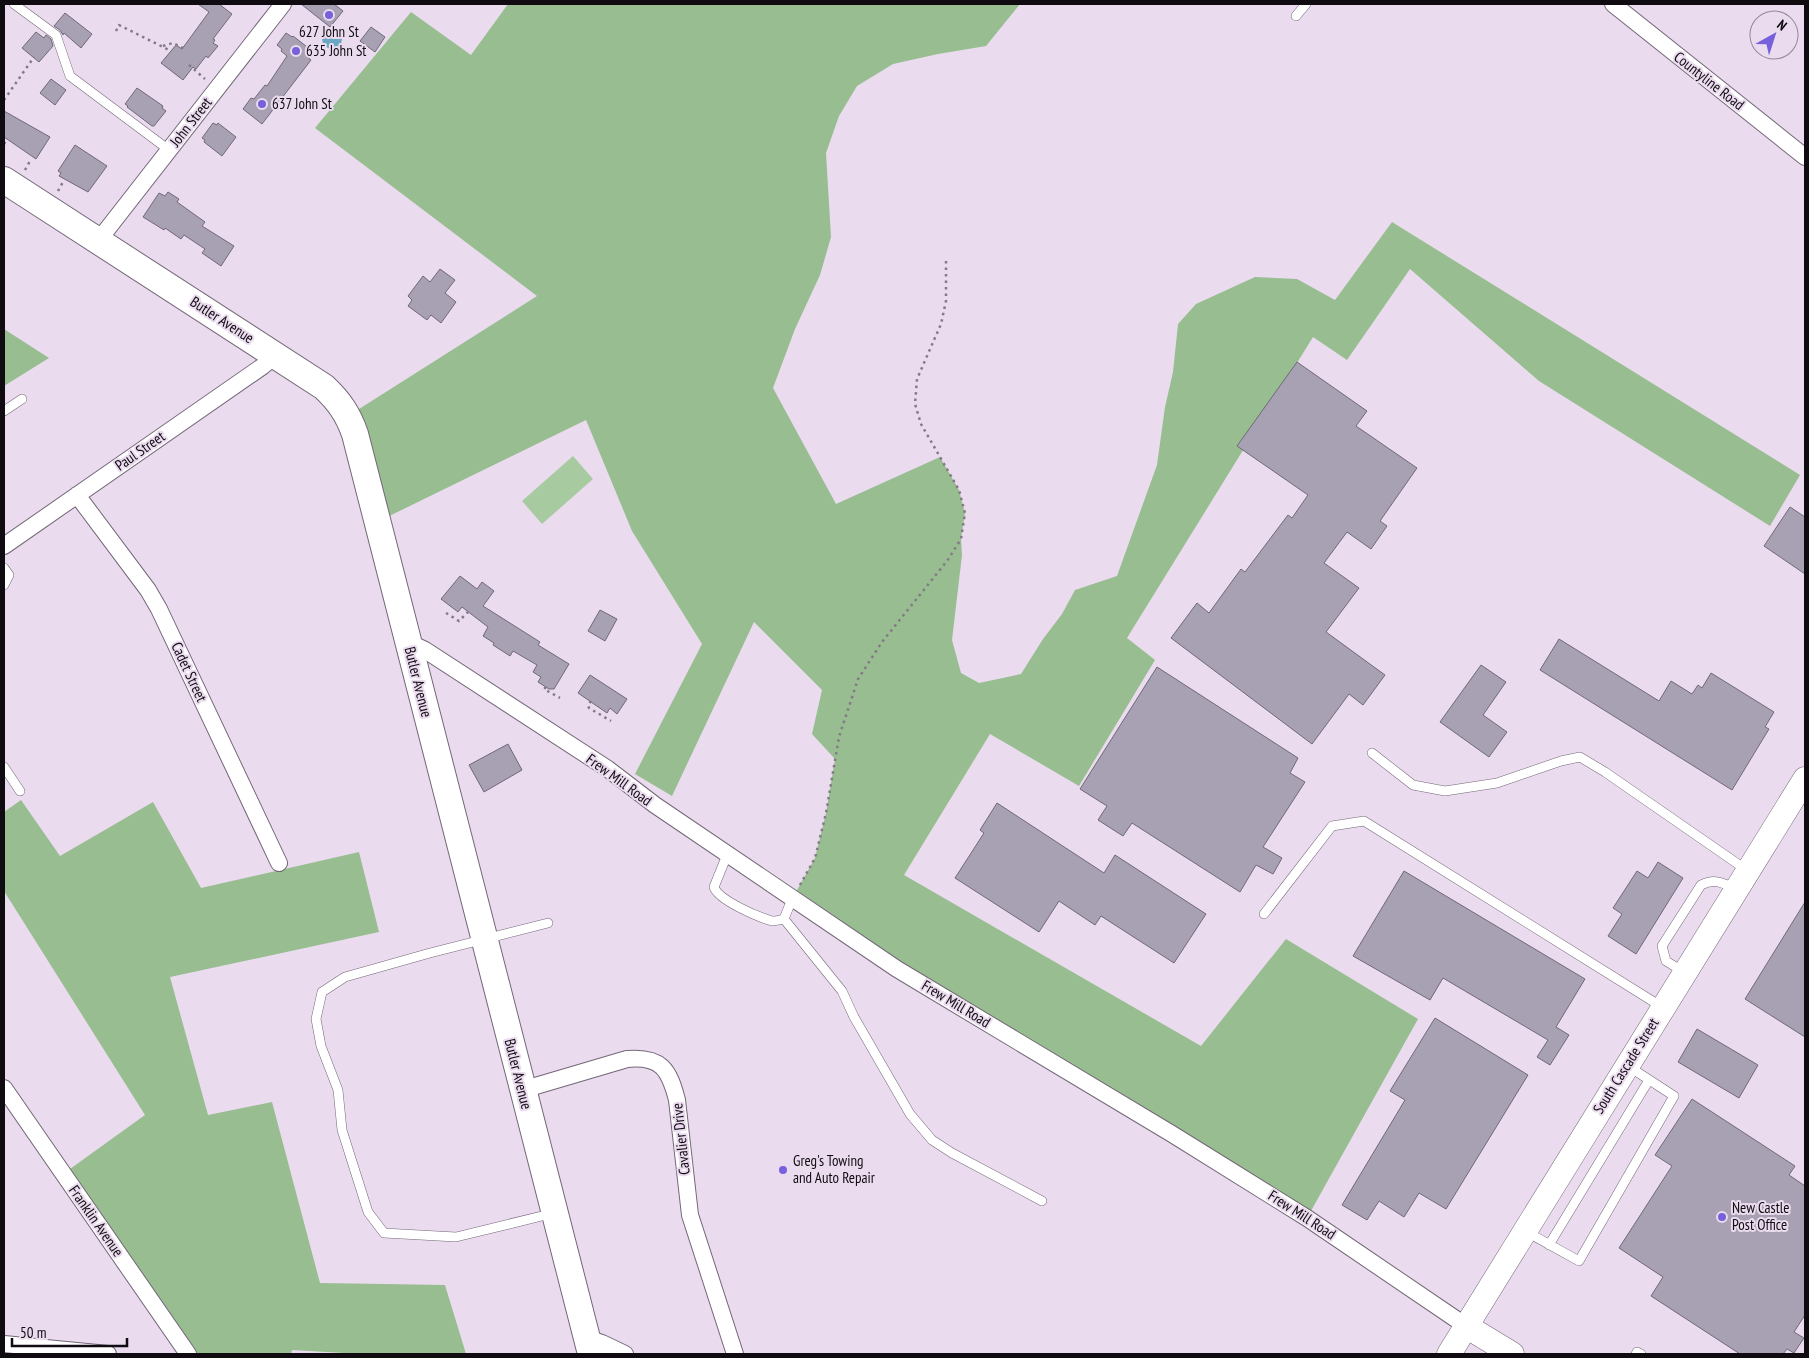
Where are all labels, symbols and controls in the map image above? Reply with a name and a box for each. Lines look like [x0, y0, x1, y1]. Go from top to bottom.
marker: 627 John St [323, 9, 335, 21]
north arrow [1749, 10, 1799, 60]
text: N [1774, 16, 1791, 34]
place label: 627 John St [299, 22, 359, 41]
place label: 635 John St [306, 41, 366, 60]
marker: 635 John St [290, 45, 302, 57]
street label: Countyline Road [1670, 47, 1748, 114]
street label: John Street [165, 93, 216, 151]
place label: 637 John St [272, 94, 332, 113]
marker: 637 John St [256, 98, 268, 110]
street label: Butler Avenue [187, 292, 258, 347]
street label: Paul Street [111, 427, 168, 475]
street label: Cadet Street [167, 639, 212, 705]
street label: Butler Avenue [401, 645, 436, 719]
street label: Frew Mill Road [583, 749, 656, 810]
street label: Frew Mill Road [918, 976, 994, 1031]
street label: South Cascade Street [1589, 1014, 1663, 1117]
street label: Butler Avenue [501, 1037, 536, 1111]
street label: Cavalier Drive [667, 1102, 694, 1176]
place label: Greg's Towing and Auto Repair [793, 1151, 876, 1187]
marker: Greg's Towing and Auto Repair [777, 1164, 789, 1176]
street label: Franklin Avenue [65, 1181, 128, 1260]
street label: Frew Mill Road [1265, 1186, 1340, 1243]
place label: New Castle Post Office [1732, 1198, 1789, 1234]
marker: New Castle Post Office [1716, 1211, 1728, 1223]
scale bar [12, 1316, 128, 1348]
text: 50 m [20, 1323, 46, 1342]

